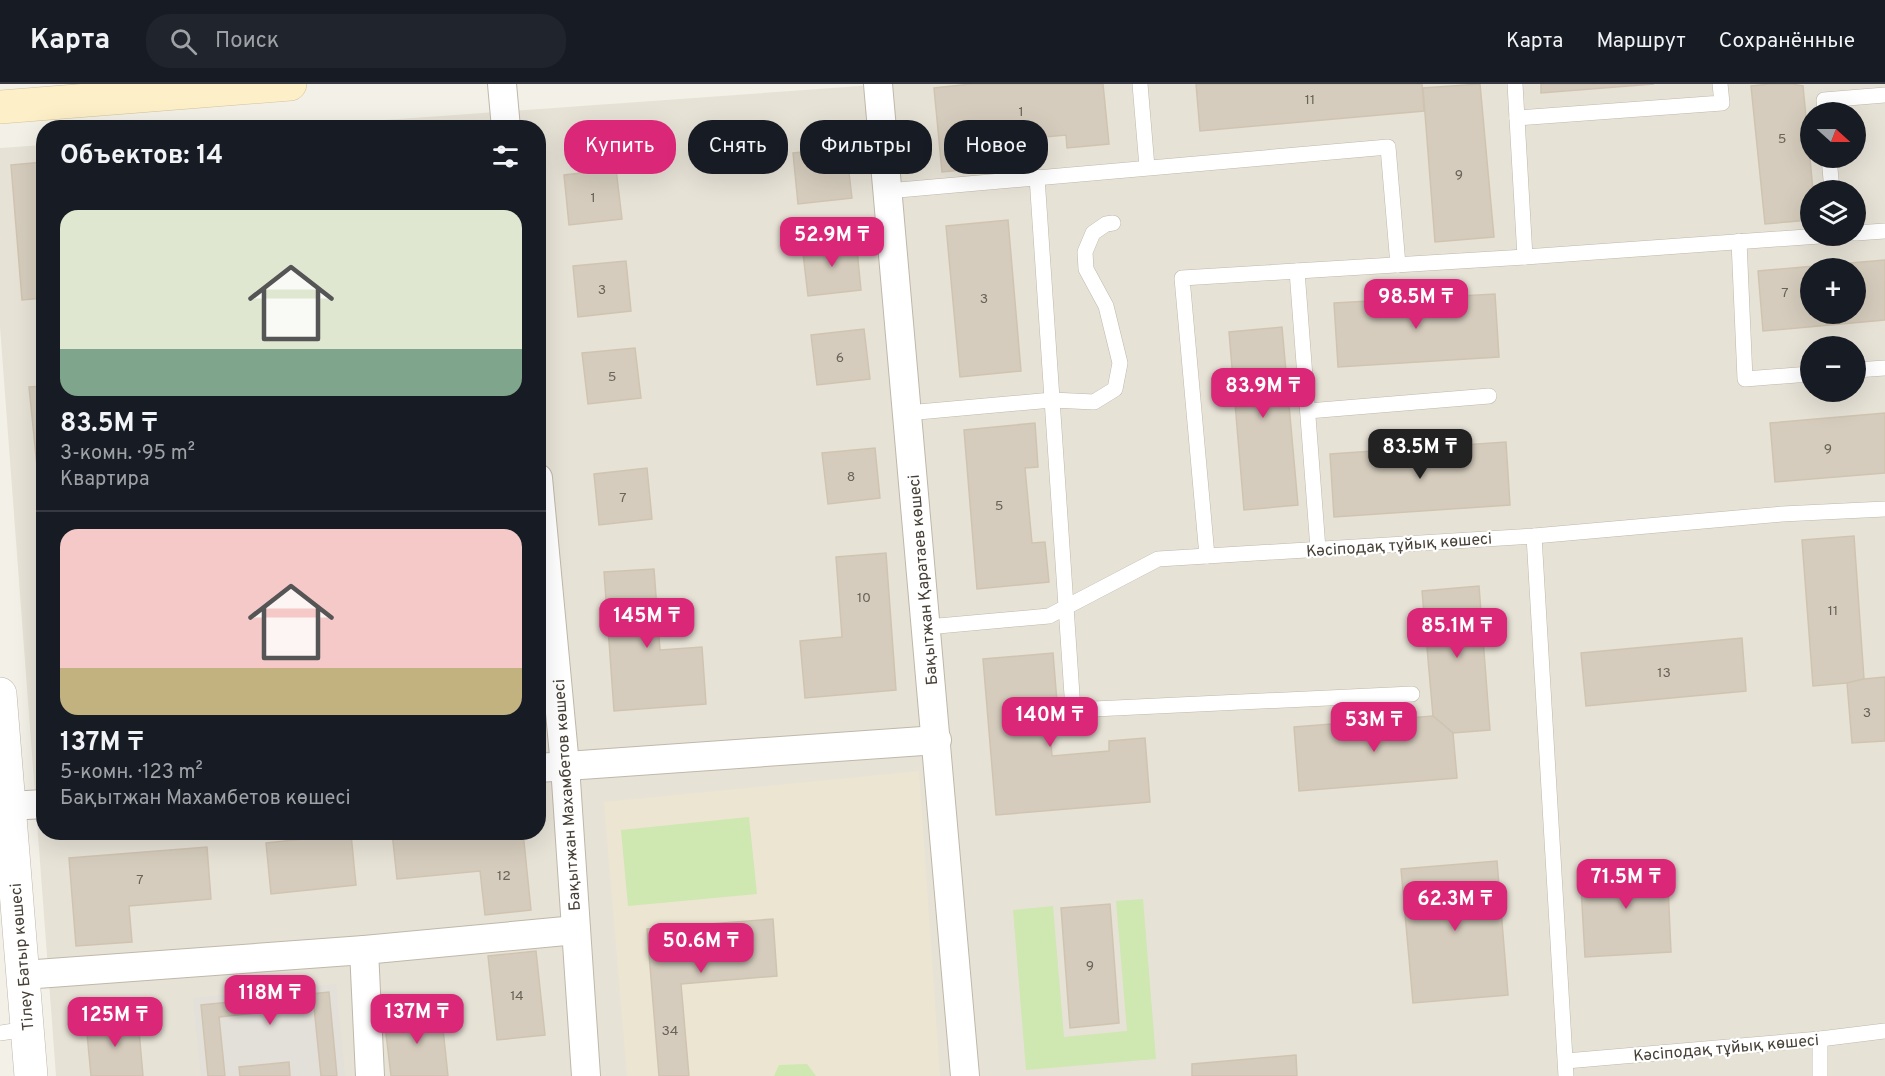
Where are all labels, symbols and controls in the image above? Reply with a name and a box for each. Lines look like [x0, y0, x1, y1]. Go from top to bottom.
search box [146, 14, 566, 68]
text: Карта [30, 23, 110, 59]
icon: search [167, 25, 200, 58]
text: Поиск [215, 28, 279, 55]
text: Карта [1506, 28, 1563, 55]
text: Маршрут [1596, 28, 1686, 55]
text: Сохранённые [1719, 28, 1855, 55]
house number: 11 [1305, 92, 1315, 109]
north arrow [1800, 102, 1866, 168]
map controls [1800, 102, 1866, 402]
house number: 1 [1018, 104, 1024, 121]
chip: Купить [564, 120, 676, 174]
chip: Снять [688, 120, 788, 174]
chip: Фильтры [800, 120, 932, 174]
chip: Новое [944, 120, 1048, 174]
house number: 5 [1778, 131, 1786, 148]
text: Объектов: 14 [60, 140, 223, 173]
icon: filters [489, 140, 522, 173]
house number: 9 [1455, 167, 1463, 184]
button: layers [1800, 180, 1866, 246]
house number: 1 [590, 190, 596, 207]
pin: 52.9M ₸ [777, 217, 887, 268]
text: 52.9M ₸ [794, 223, 870, 249]
icon: home [237, 249, 345, 357]
button: + [1800, 258, 1866, 324]
pin: 98.5M ₸ [1361, 279, 1471, 330]
house number: 3 [598, 282, 606, 299]
text: 98.5M ₸ [1378, 285, 1454, 311]
house number: 7 [1781, 285, 1789, 302]
house number: 3 [980, 291, 988, 308]
button: − [1800, 336, 1866, 402]
house number: 6 [836, 350, 844, 367]
pin: 83.9M ₸ [1208, 368, 1318, 419]
house number: 5 [608, 369, 616, 386]
text: 83.9M ₸ [1225, 374, 1301, 400]
text: 83.5M ₸ [60, 408, 158, 441]
pin: 83.5M ₸ [1365, 429, 1475, 480]
text: 83.5M ₸ [1382, 435, 1458, 461]
text: 3-комн. · 95 m² [60, 441, 195, 467]
house number: 9 [1824, 441, 1832, 458]
text: Квартира [60, 467, 149, 493]
house number: 8 [847, 469, 855, 486]
street label: Бақытжан Қаратаев көшесі [905, 474, 943, 686]
house number: 7 [619, 490, 627, 507]
house number: 5 [995, 498, 1003, 515]
street label: Кәсіподақ тұйық көшесі [1305, 530, 1493, 562]
icon: home [237, 568, 345, 676]
house number: 10 [857, 590, 871, 607]
pin: 145M ₸ [598, 598, 696, 649]
house number: 11 [1828, 603, 1838, 620]
text: 145M ₸ [613, 604, 681, 630]
pin: 85.1M ₸ [1402, 608, 1512, 659]
text: 85.1M ₸ [1421, 614, 1493, 640]
house number: 13 [1657, 665, 1671, 682]
street label: Бақытжан Махамбетов көшесі [550, 678, 586, 912]
pin: 140M ₸ [1001, 697, 1099, 748]
pin: 53M ₸ [1332, 702, 1416, 753]
text: 140M ₸ [1016, 703, 1084, 729]
house number: 3 [1863, 705, 1871, 722]
text: 53M ₸ [1345, 708, 1403, 734]
text: 137M ₸ [60, 727, 144, 760]
text: 5-комн. · 123 m² [60, 760, 203, 786]
text: Бақытжан Махамбетов көшесі [60, 786, 351, 812]
pin: 71.5M ₸ [1571, 859, 1681, 910]
text: 71.5M ₸ [1591, 865, 1661, 891]
house number: 12 [497, 868, 511, 885]
house number: 7 [136, 872, 144, 889]
pin: 62.3M ₸ [1400, 881, 1510, 932]
street label: Тілеу Батыр көшесі [7, 882, 39, 1031]
text: 62.3M ₸ [1417, 887, 1493, 913]
pin: 50.6M ₸ [646, 923, 756, 974]
text: 50.6M ₸ [663, 929, 739, 955]
house number: 9 [1086, 958, 1094, 975]
pin: 118M ₸ [221, 975, 319, 1026]
text: 118M ₸ [239, 981, 301, 1007]
house number: 14 [510, 988, 524, 1005]
pin: 137M ₸ [368, 994, 466, 1045]
pin: 125M ₸ [66, 997, 164, 1048]
text: 137M ₸ [385, 1000, 449, 1026]
text: 125M ₸ [82, 1003, 148, 1029]
house number: 34 [661, 1023, 679, 1040]
street label: Кәсіподақ тұйық көшесі [1632, 1031, 1820, 1067]

